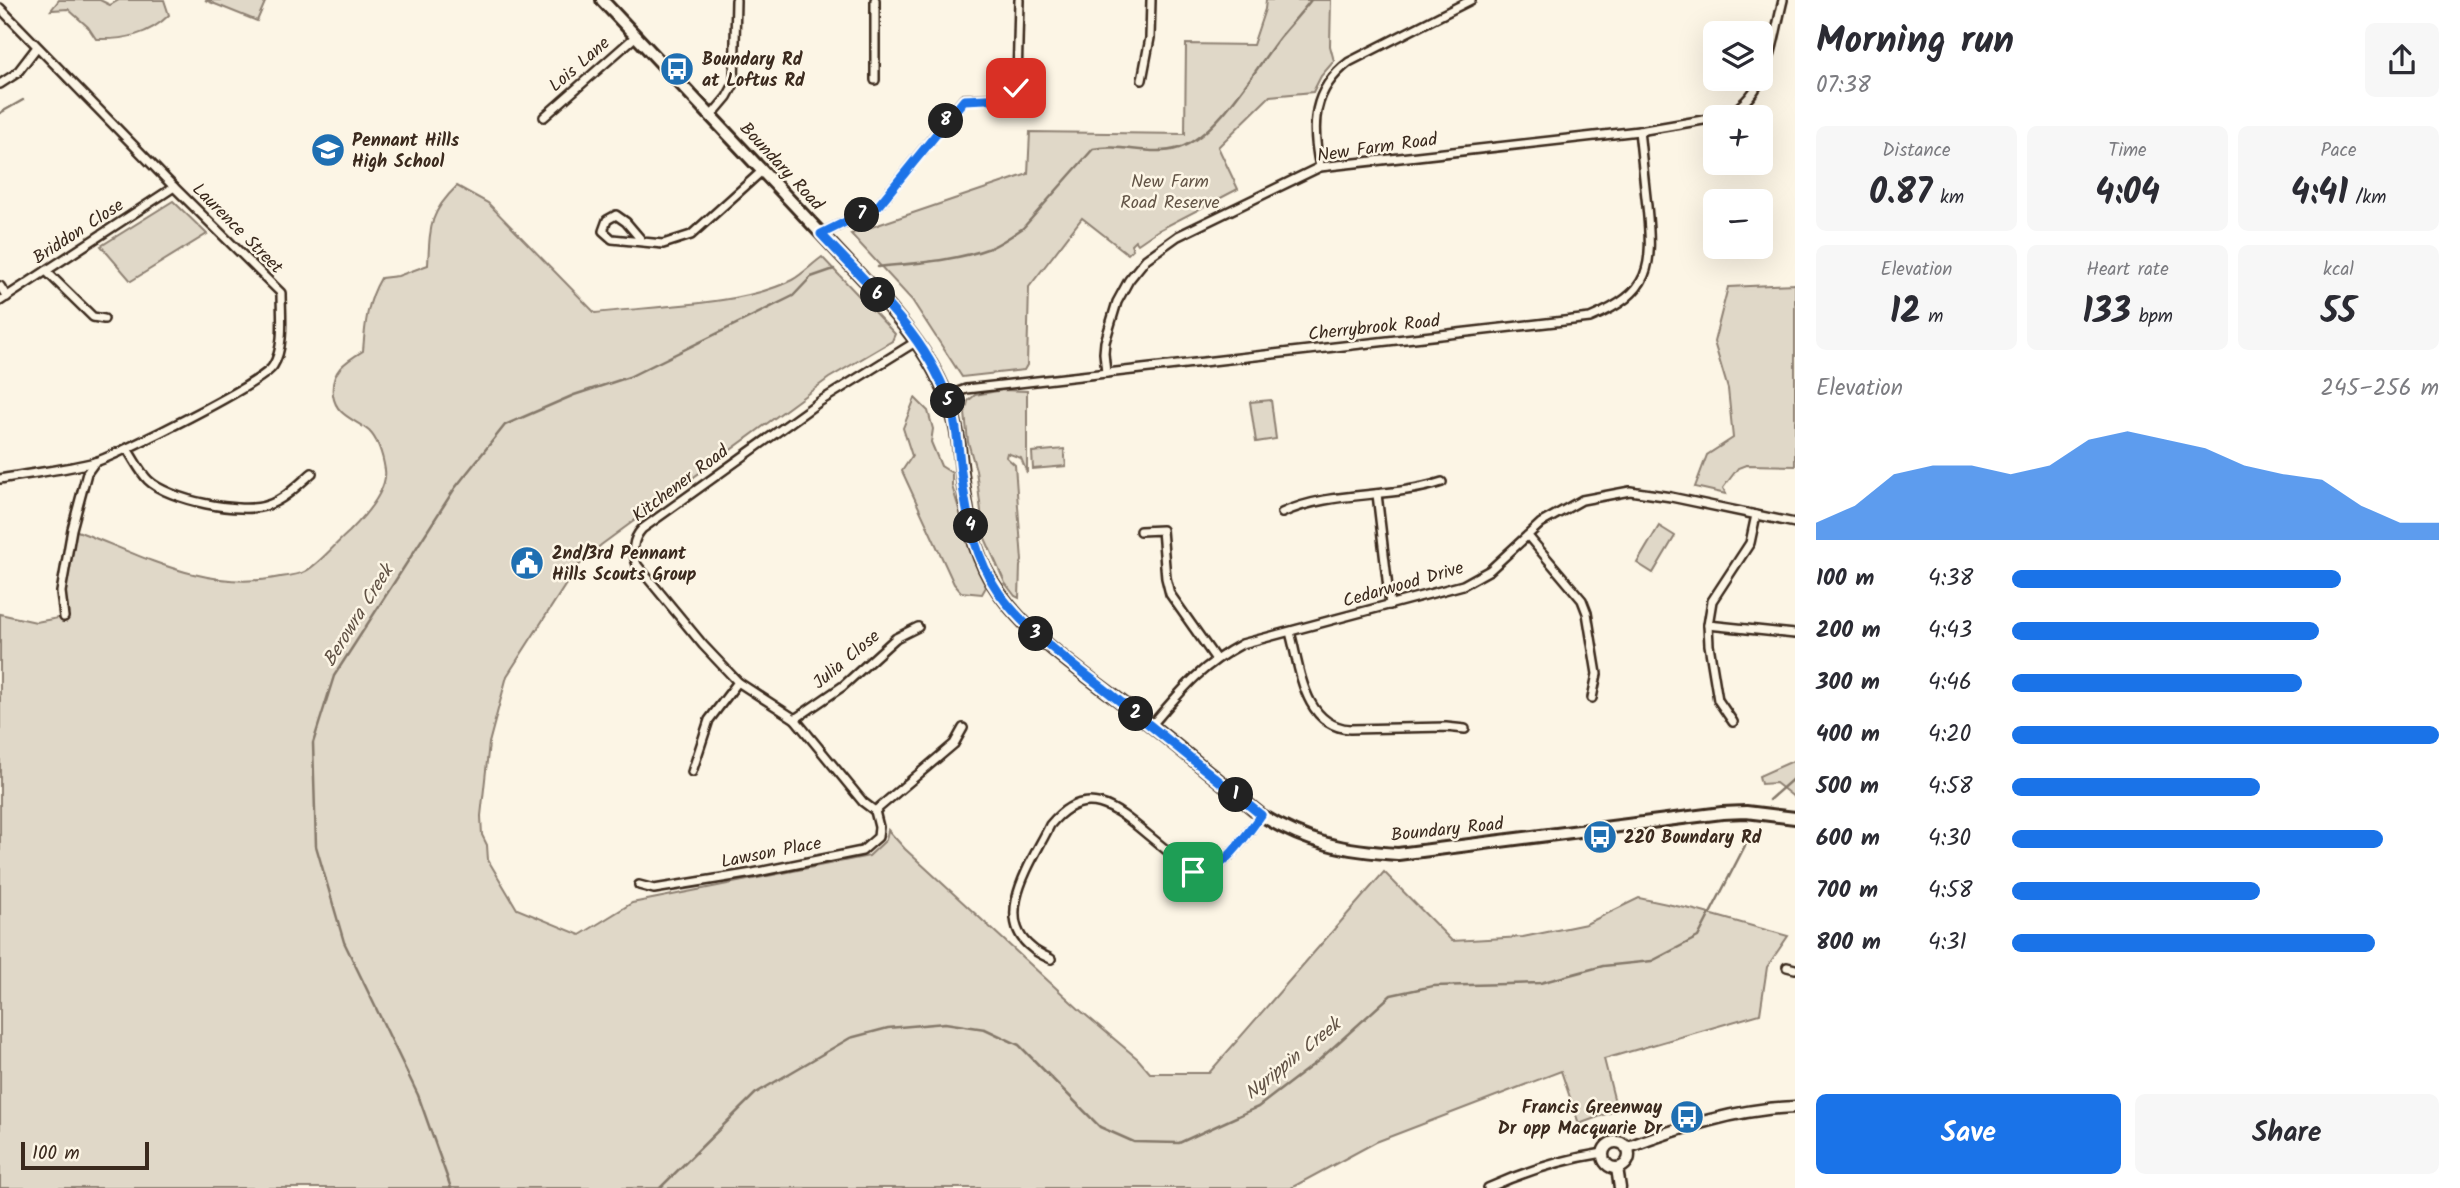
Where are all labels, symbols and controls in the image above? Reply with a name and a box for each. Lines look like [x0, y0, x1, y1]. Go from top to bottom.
text: Morning run [1816, 12, 2014, 72]
map controls [1703, 21, 1773, 259]
button: layers [1703, 21, 1773, 91]
button: share [2365, 23, 2439, 97]
street label: Lois Lane [543, 30, 617, 100]
place label: Boundary Rd at Loftus Rd [702, 46, 805, 96]
bus stop icon: Boundary Rd at Loftus Rd [658, 50, 696, 88]
pin [986, 58, 1046, 118]
text: 07:38 [1816, 68, 1871, 104]
icon: check [997, 69, 1035, 107]
pin: 8 [928, 104, 964, 138]
text: 8 [940, 105, 951, 135]
button: + [1703, 105, 1773, 175]
street label: Boundary Road [732, 116, 831, 219]
street label: New Farm Road [1315, 126, 1440, 171]
place label: Pennant Hills High School [352, 127, 460, 177]
school or university icon: Pennant Hills High School [309, 131, 347, 169]
text: Distance [1882, 136, 1951, 166]
text: Time [2108, 136, 2147, 166]
text: Pace [2320, 136, 2357, 166]
text: 0.87 [1869, 166, 1932, 222]
text: 4:04 [2095, 166, 2160, 222]
text: 4:41 [2291, 166, 2348, 222]
park label: New Farm Road Reserve [1120, 168, 1220, 218]
street label: Laurence Street [184, 177, 290, 282]
text: km [1932, 183, 1964, 213]
text: /km [2348, 183, 2386, 213]
button: − [1703, 189, 1773, 259]
street label: Briddon Close [27, 192, 130, 273]
pin: 7 [844, 198, 880, 232]
text: 7 [857, 199, 866, 229]
text: Elevation [1881, 255, 1952, 285]
text: Heart rate [2086, 255, 2169, 285]
text: kcal [2323, 255, 2354, 285]
pin: 6 [860, 278, 896, 312]
text: 6 [872, 279, 883, 309]
text: 12 [1890, 285, 1921, 341]
text: 133 [2082, 285, 2131, 341]
text: 55 [2321, 285, 2356, 341]
text: m [1921, 302, 1943, 332]
text: bpm [2131, 302, 2173, 332]
street label: Cherrybrook Road [1307, 307, 1442, 350]
text: Elevation [1816, 371, 1903, 407]
text: 245–256 m [2321, 371, 2439, 407]
pin: 5 [930, 384, 965, 418]
text: 5 [943, 385, 952, 415]
street label: Kitchener Road [626, 438, 736, 530]
pin: 4 [954, 508, 988, 544]
text: 4 [965, 510, 976, 540]
place label: 2nd/3rd Pennant Hills Scouts Group [552, 540, 697, 590]
public building icon: 2nd/3rd Pennant Hills Scouts Group [508, 544, 546, 582]
street label: Cedarwood Drive [1340, 554, 1467, 617]
water label: Berowra Creek [316, 557, 403, 673]
text: 100 m [1816, 561, 1874, 597]
text: 4:38 [1928, 561, 1973, 597]
text: 200 m [1816, 613, 1881, 649]
text: 4:43 [1928, 613, 1972, 649]
pin: 3 [1018, 616, 1054, 652]
text: 3 [1030, 618, 1041, 648]
street label: Julia Close [807, 623, 887, 697]
text: 300 m [1816, 665, 1880, 701]
text: 4:46 [1928, 665, 1972, 701]
pin: 2 [1118, 696, 1154, 732]
text: 2 [1130, 698, 1141, 728]
text: 400 m [1816, 717, 1880, 753]
text: 4:20 [1928, 717, 1971, 753]
text: 500 m [1816, 769, 1879, 805]
text: 4:58 [1928, 769, 1973, 805]
pin: 1 [1218, 778, 1254, 812]
text: 1 [1233, 779, 1238, 809]
street label: Boundary Road [1389, 810, 1506, 851]
bus stop icon: 220 Boundary Rd [1581, 818, 1619, 856]
text: 600 m [1816, 821, 1880, 857]
text: 4:30 [1928, 821, 1971, 857]
place label: 220 Boundary Rd [1624, 824, 1762, 853]
street label: Lawson Place [719, 830, 824, 877]
pin [1163, 842, 1223, 902]
icon: arrive [1174, 853, 1212, 891]
text: 700 m [1816, 873, 1878, 909]
text: 4:58 [1928, 873, 1973, 909]
text: 800 m [1816, 925, 1881, 961]
text: 4:31 [1928, 925, 1967, 961]
water label: Nyrippin Creek [1238, 1009, 1350, 1108]
place label: Francis Greenway Dr opp Macquarie Dr [1498, 1094, 1663, 1144]
button: Save [1816, 1094, 2121, 1174]
button: Share [2135, 1094, 2439, 1174]
bus stop icon: Francis Greenway Dr opp Macquarie Dr [1668, 1098, 1706, 1136]
scale bar [21, 1139, 149, 1171]
text: 100 m [32, 1139, 80, 1169]

